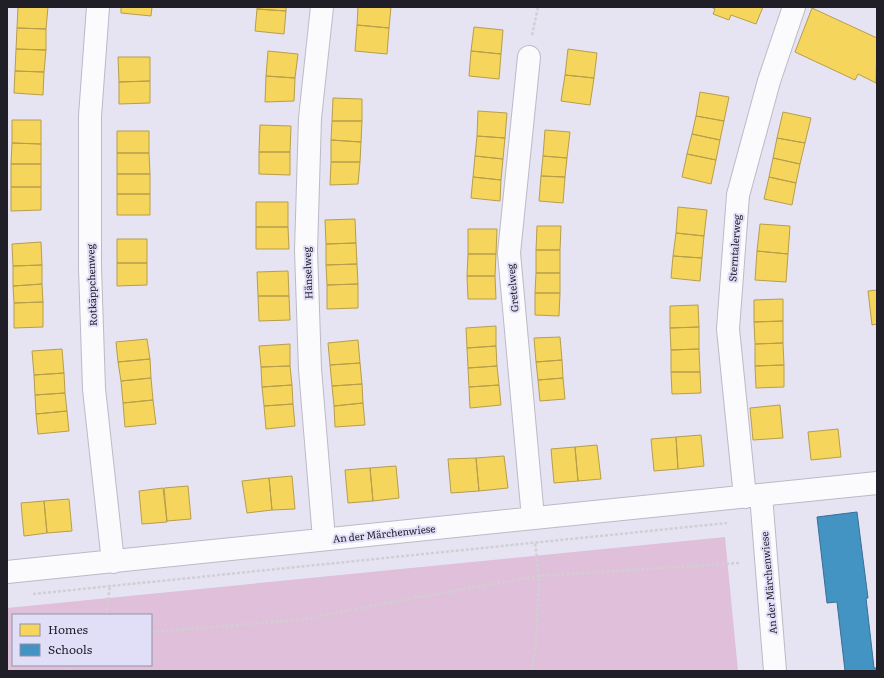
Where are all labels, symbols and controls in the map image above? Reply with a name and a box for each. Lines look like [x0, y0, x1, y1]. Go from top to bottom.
street label: Sterntalerweg [724, 213, 744, 282]
street label: Rotkäppchenweg [82, 243, 100, 326]
street label: Hänselweg [299, 246, 315, 299]
street label: Gretelweg [502, 263, 522, 313]
street label: An der Märchenwiese [332, 520, 436, 546]
street label: An der Märchenwiese [756, 531, 780, 635]
legend [12, 614, 152, 666]
text: Homes [48, 620, 88, 638]
text: Schools [48, 640, 93, 658]

